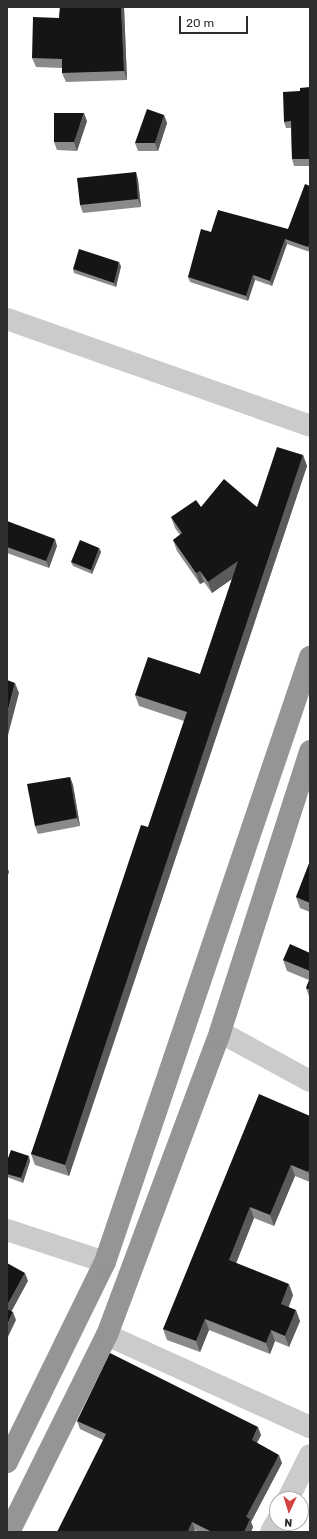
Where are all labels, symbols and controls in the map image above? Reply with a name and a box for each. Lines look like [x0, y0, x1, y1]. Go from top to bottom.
scale bar [181, 8, 250, 34]
text: 20 m [186, 16, 214, 30]
north arrow [269, 1491, 309, 1531]
text: N [284, 1516, 293, 1529]

